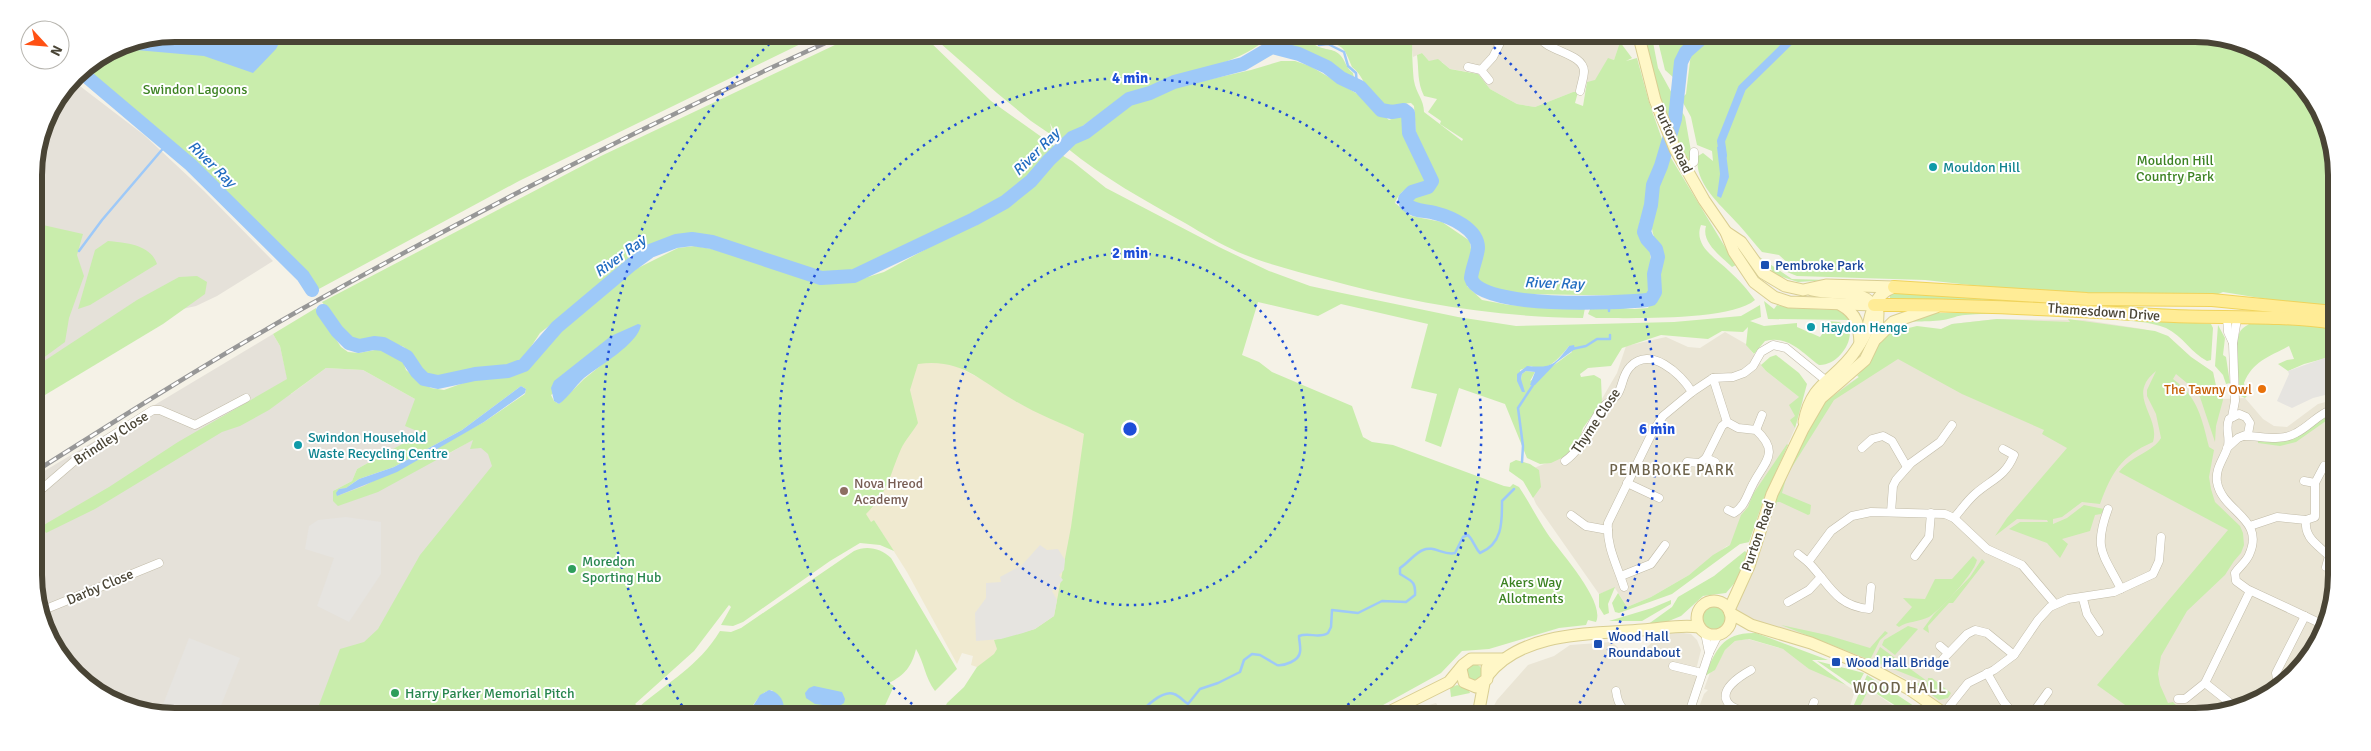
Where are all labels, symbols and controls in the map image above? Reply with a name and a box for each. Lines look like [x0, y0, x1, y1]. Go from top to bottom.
north arrow [20, 20, 70, 70]
text: N [46, 42, 66, 59]
text: 4 min [1112, 69, 1148, 87]
park label: Swindon Lagoons [143, 81, 247, 98]
street label: Purton Road [1650, 102, 1696, 176]
water label: River Ray [1009, 123, 1065, 179]
water label: River Ray [184, 137, 241, 192]
park label: Mouldon Hill Country Park [2136, 152, 2214, 185]
place label: Mouldon Hill [1943, 159, 2020, 176]
marker: Mouldon Hill [1927, 161, 1939, 173]
water label: River Ray [591, 230, 651, 281]
text: 2 min [1112, 244, 1148, 262]
place label: Pembroke Park [1775, 257, 1864, 274]
marker: Pembroke Park [1759, 259, 1771, 271]
water label: River Ray [1524, 273, 1586, 293]
street label: Thamesdown Drive [2047, 300, 2161, 324]
place label: Haydon Henge [1821, 319, 1908, 336]
marker: Haydon Henge [1805, 321, 1817, 333]
place label: The Tawny Owl [2164, 381, 2252, 398]
marker: The Tawny Owl [2256, 383, 2268, 395]
street label: Thyme Close [1568, 385, 1624, 457]
street label: Brindley Close [70, 408, 152, 468]
centre of rings [1121, 420, 1139, 438]
text: 6 min [1639, 420, 1675, 438]
place label: Swindon Household Waste Recycling Centre [308, 429, 448, 462]
marker: Swindon Household Waste Recycling Centre [292, 439, 304, 451]
district label: PEMBROKE PARK [1609, 461, 1735, 479]
place label: Nova Hreod Academy [854, 475, 923, 508]
marker: Nova Hreod Academy [838, 485, 850, 497]
street label: Purton Road [1738, 498, 1778, 574]
place label: Moredon Sporting Hub [582, 553, 661, 586]
marker: Moredon Sporting Hub [566, 563, 578, 575]
street label: Darby Close [64, 565, 136, 609]
park label: Akers Way Allotments [1498, 574, 1564, 607]
place label: Wood Hall Roundabout [1608, 628, 1681, 661]
marker: Wood Hall Roundabout [1592, 638, 1604, 650]
place label: Wood Hall Bridge [1846, 654, 1949, 671]
marker: Wood Hall Bridge [1830, 656, 1842, 668]
district label: WOOD HALL [1853, 678, 1947, 698]
place label: Harry Parker Memorial Pitch [405, 685, 575, 702]
marker: Harry Parker Memorial Pitch [389, 687, 401, 699]

